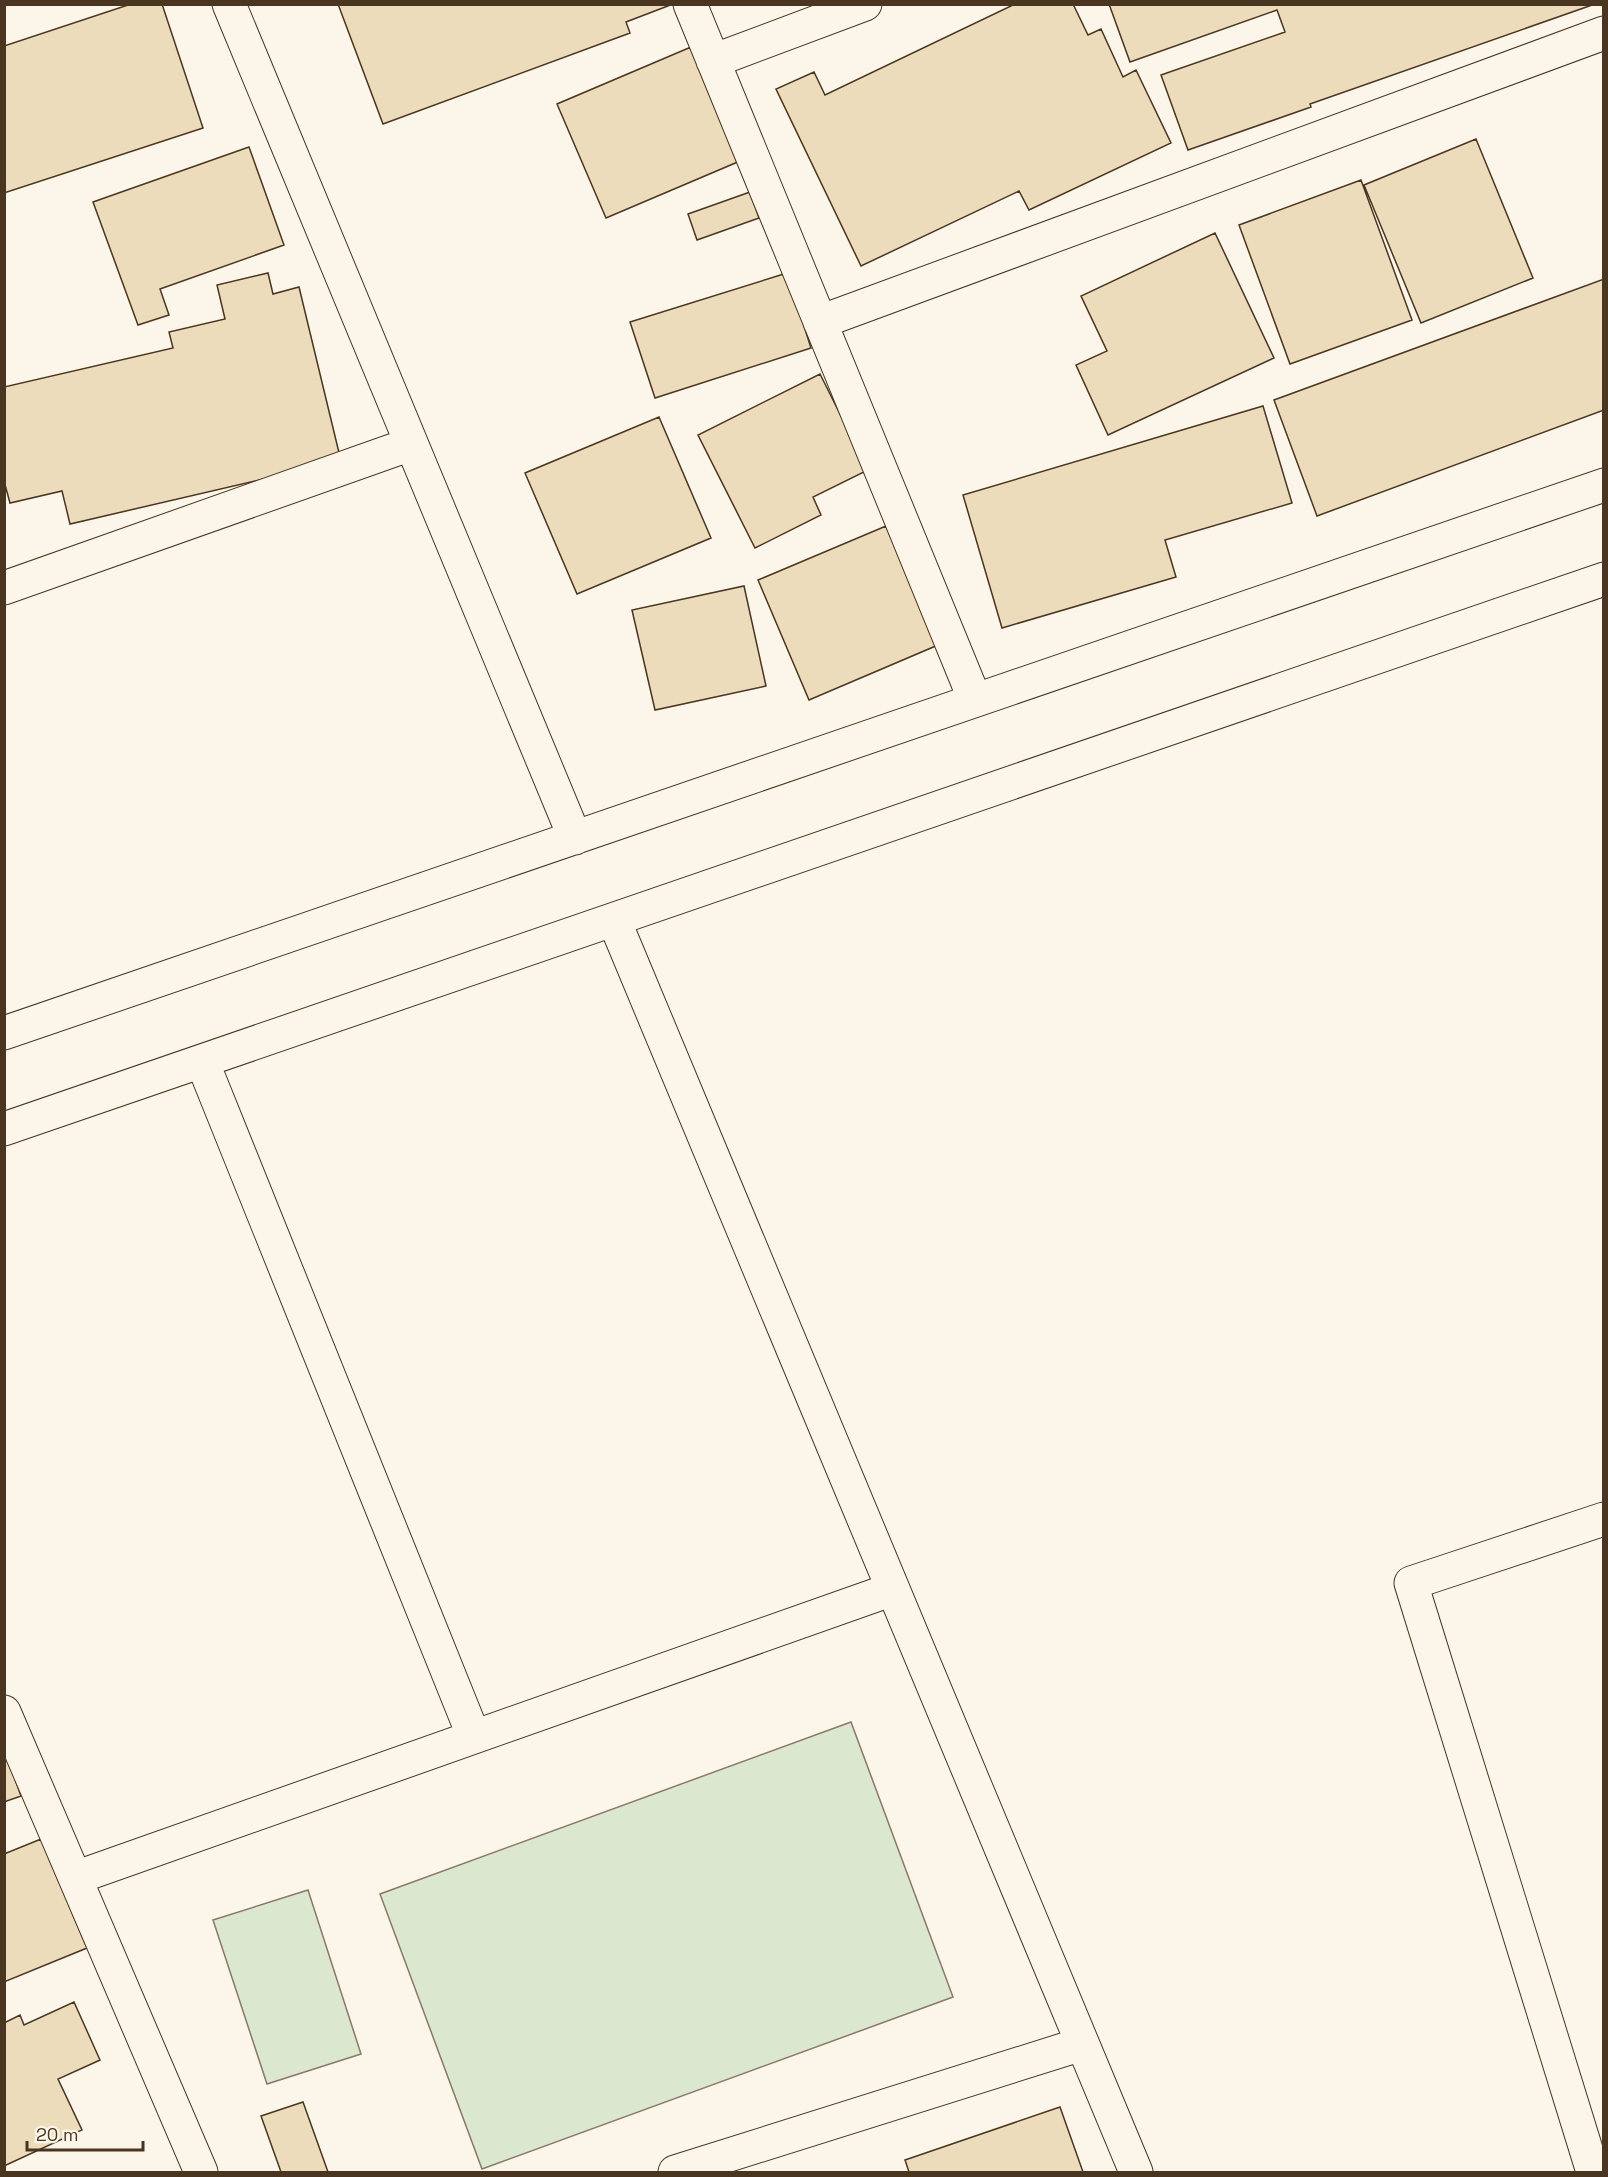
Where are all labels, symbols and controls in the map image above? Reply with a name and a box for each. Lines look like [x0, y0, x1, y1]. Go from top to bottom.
scale bar [27, 2114, 142, 2152]
text: 20 m [36, 2123, 79, 2146]

